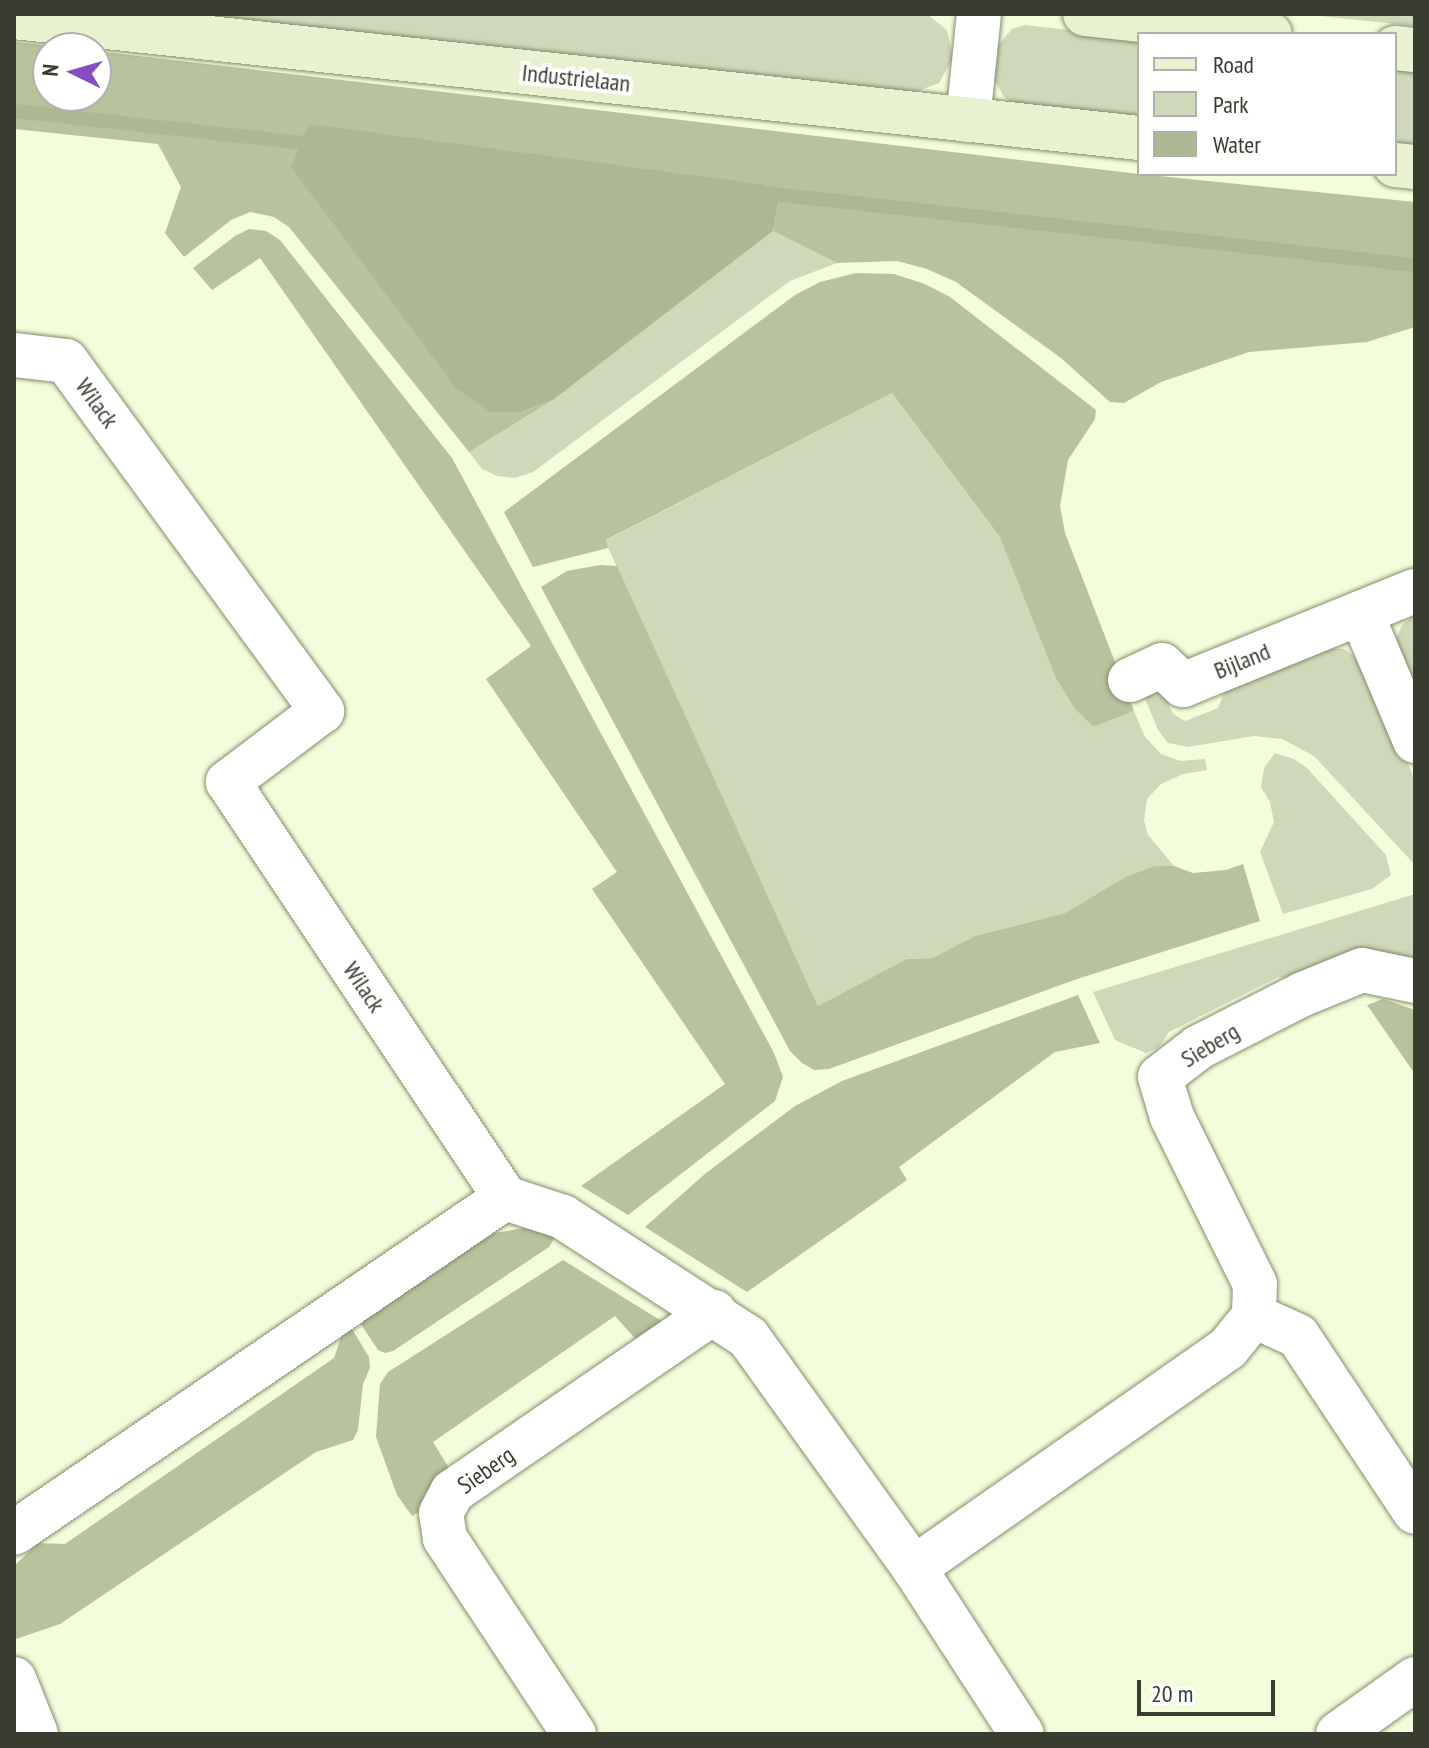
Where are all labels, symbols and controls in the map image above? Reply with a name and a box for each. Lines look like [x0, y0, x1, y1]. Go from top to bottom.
north arrow [32, 32, 112, 112]
legend [1137, 32, 1397, 176]
text: Road [1213, 49, 1254, 80]
street label: Industrielaan [520, 58, 632, 98]
text: N [36, 63, 65, 77]
text: Park [1213, 89, 1249, 120]
text: Water [1213, 129, 1261, 160]
street label: Wilack [69, 373, 125, 433]
street label: Bijland [1210, 637, 1274, 685]
street label: Wilack [337, 956, 391, 1018]
street label: Sieberg [1176, 1017, 1244, 1073]
street label: Sieberg [452, 1440, 520, 1500]
scale bar [1141, 1664, 1279, 1714]
text: 20 m [1151, 1678, 1193, 1709]

